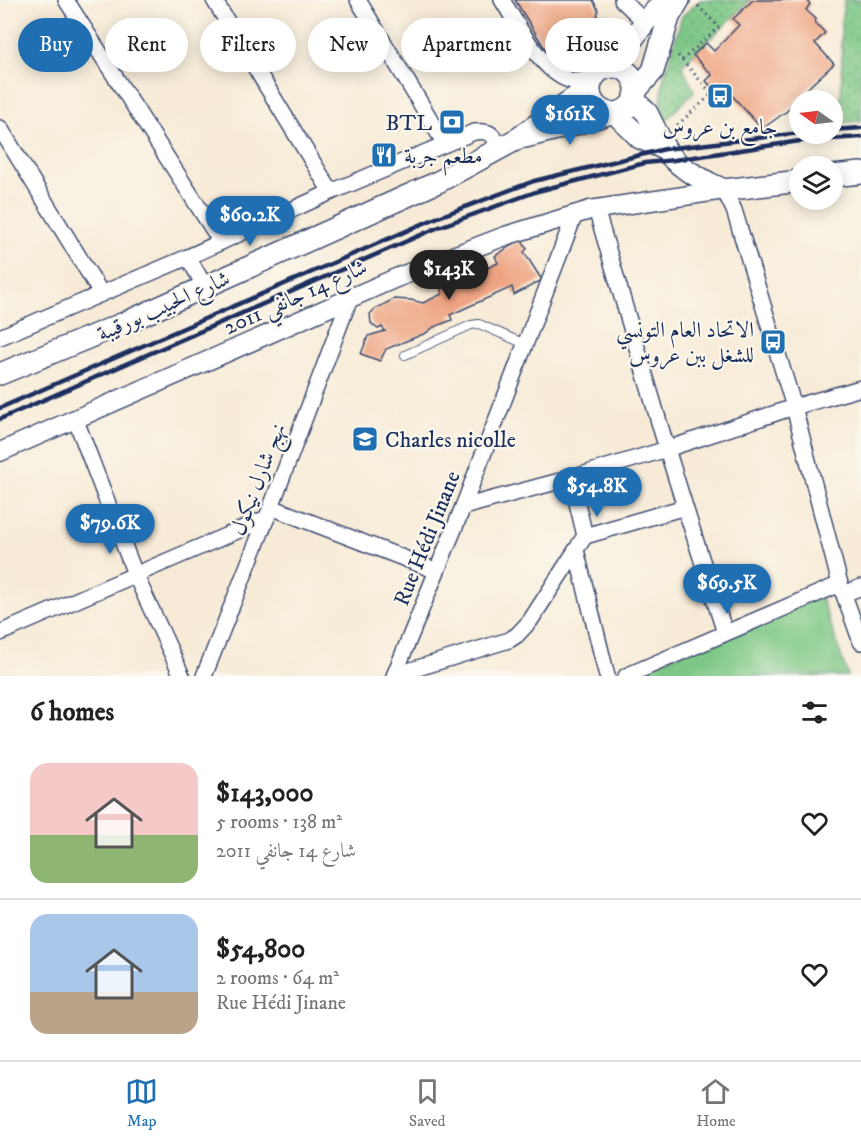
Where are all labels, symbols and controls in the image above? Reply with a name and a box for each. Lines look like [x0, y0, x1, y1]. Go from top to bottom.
chip: Buy [18, 18, 93, 72]
chip: Rent [105, 18, 188, 72]
chip: Filters [200, 18, 296, 72]
chip: New [308, 18, 389, 72]
chip: Apartment [401, 18, 533, 72]
chip: House [545, 18, 640, 72]
bus stop icon: جامع بن عروس [705, 81, 735, 111]
north arrow [789, 90, 843, 144]
map controls [789, 90, 843, 210]
pin: $161K [528, 95, 612, 146]
text: $161K [545, 102, 595, 127]
bank icon: BTL [437, 107, 467, 137]
place label: BTL [386, 110, 432, 137]
place label: جامع بن عروس [662, 114, 778, 146]
restaurant icon: مطعم جربة [369, 140, 399, 170]
place label: مطعم جربة [404, 143, 483, 176]
button: layers [789, 156, 843, 210]
pin: $60.2K [201, 196, 299, 247]
text: $60.2K [220, 203, 280, 228]
pin: $143K [407, 250, 491, 301]
street label: شارع 14 جانفي 2011 [220, 254, 375, 348]
text: $143K [423, 257, 475, 282]
street label: شارع الحبيب بورقيبة [93, 265, 236, 351]
place label: الاتحاد العام التونسي للشغل ببن عروس [616, 317, 754, 370]
bus stop icon: الاتحاد العام التونسي للشغل ببن عروس [758, 327, 788, 357]
street label: نهج شارل نيكول [225, 419, 297, 541]
school or university icon: Charles nicolle [350, 424, 380, 454]
place label: Charles nicolle [385, 427, 516, 454]
street label: Rue Hédi Jinane [388, 467, 467, 610]
pin: $54.8K [548, 467, 646, 518]
text: $54.8K [567, 474, 627, 499]
pin: $79.6K [61, 504, 159, 555]
text: $79.6K [80, 511, 140, 536]
pin: $69.5K [678, 564, 776, 615]
text: $69.5K [697, 571, 757, 596]
text: 6 homes [30, 696, 114, 729]
icon: filters [798, 696, 831, 729]
text: $143,000 [216, 777, 313, 810]
icon: home [78, 787, 150, 859]
icon: heart [798, 807, 831, 840]
text: 5 rooms · 138 m² [216, 810, 342, 835]
text: شارع 14 جانفي 2011 [216, 839, 356, 864]
text: $54,800 [216, 933, 305, 966]
icon: home [78, 938, 150, 1010]
icon: heart [798, 958, 831, 991]
text: 2 rooms · 64 m² [216, 966, 339, 991]
text: Rue Hédi Jinane [216, 991, 346, 1016]
tab: Map [125, 1075, 158, 1131]
tab: Saved [409, 1075, 446, 1131]
tab: Home [696, 1075, 736, 1131]

